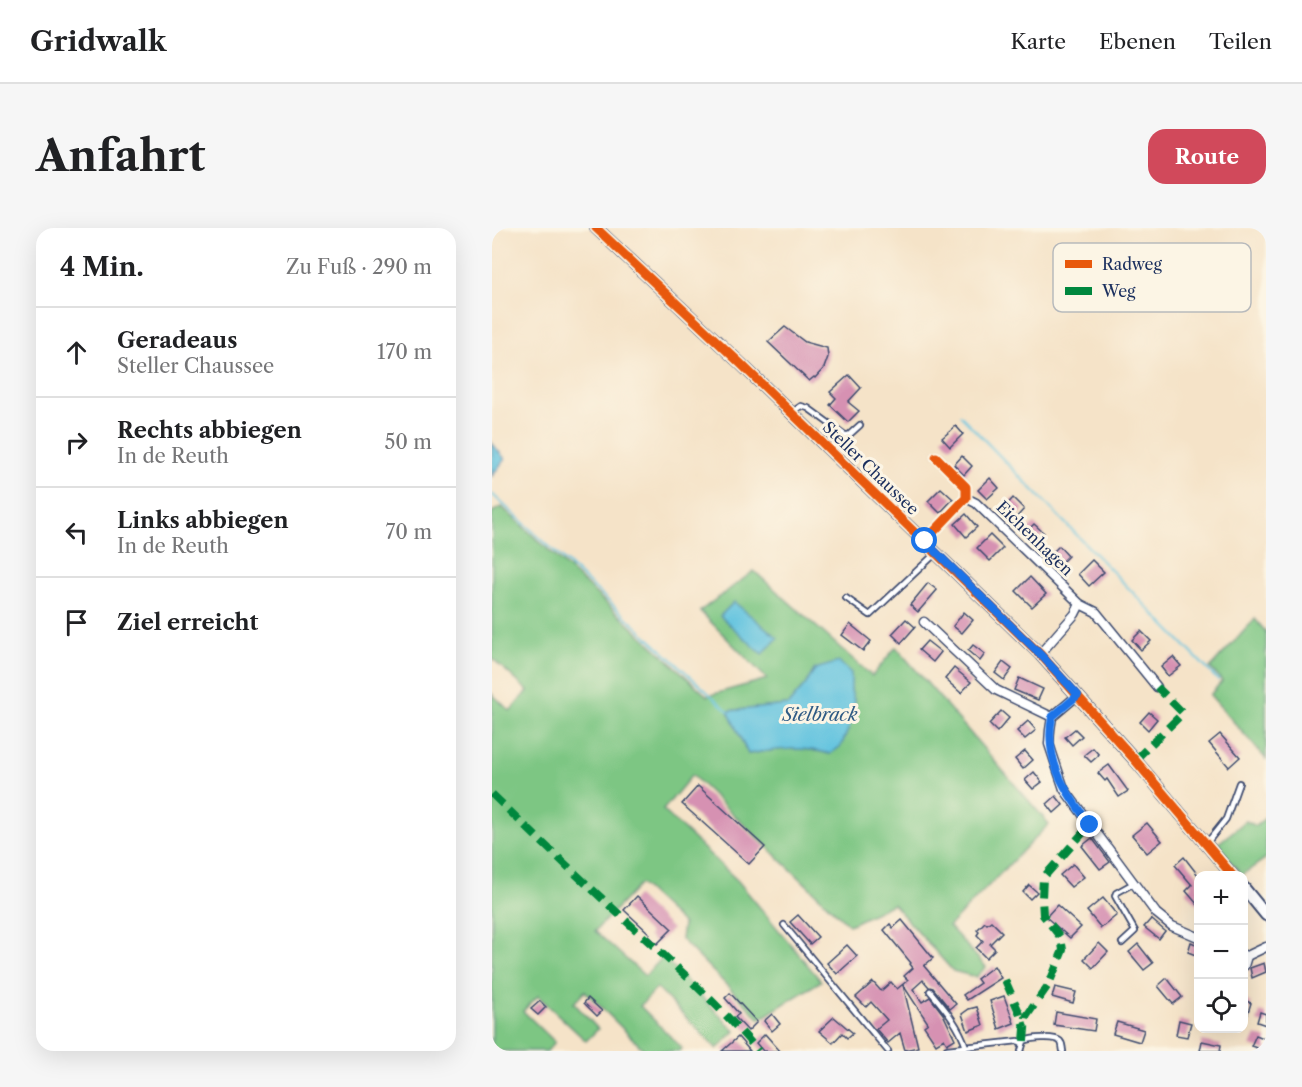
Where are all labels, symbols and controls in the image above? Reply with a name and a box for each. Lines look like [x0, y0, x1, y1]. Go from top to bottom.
text: Gridwalk [30, 24, 166, 58]
text: Karte [1011, 29, 1066, 54]
text: Ebenen [1099, 29, 1176, 54]
text: Teilen [1209, 29, 1272, 54]
button: Route [1148, 129, 1266, 184]
text: Anfahrt [36, 130, 205, 182]
legend [1053, 243, 1251, 312]
text: 4 Min. [60, 251, 144, 283]
text: Radweg [1102, 254, 1162, 274]
text: Zu Fuß · 290 m [286, 255, 432, 279]
text: Weg [1101, 281, 1136, 301]
text: Geradeaus [117, 327, 237, 354]
icon: ahead [60, 336, 93, 369]
text: 170 m [377, 340, 432, 364]
text: Steller Chaussee [117, 354, 274, 378]
text: Rechts abbiegen [117, 417, 302, 444]
street label: Steller Chaussee [819, 417, 923, 519]
icon: right [60, 426, 93, 459]
text: 50 m [385, 430, 432, 454]
text: In de Reuth [117, 444, 229, 468]
street label: Eichenhagen [992, 496, 1078, 580]
text: Links abbiegen [117, 507, 289, 534]
icon: left [60, 516, 93, 549]
text: 70 m [386, 520, 432, 544]
route start [911, 527, 937, 553]
text: In de Reuth [117, 534, 229, 558]
icon: arrive [60, 606, 93, 639]
text: Ziel erreicht [117, 609, 258, 636]
water label: Sielbrack [782, 704, 858, 726]
route end [1076, 811, 1102, 837]
map controls [1194, 871, 1248, 1033]
button: + [1194, 871, 1248, 925]
button: − [1194, 925, 1248, 979]
button: locate [1194, 979, 1248, 1033]

